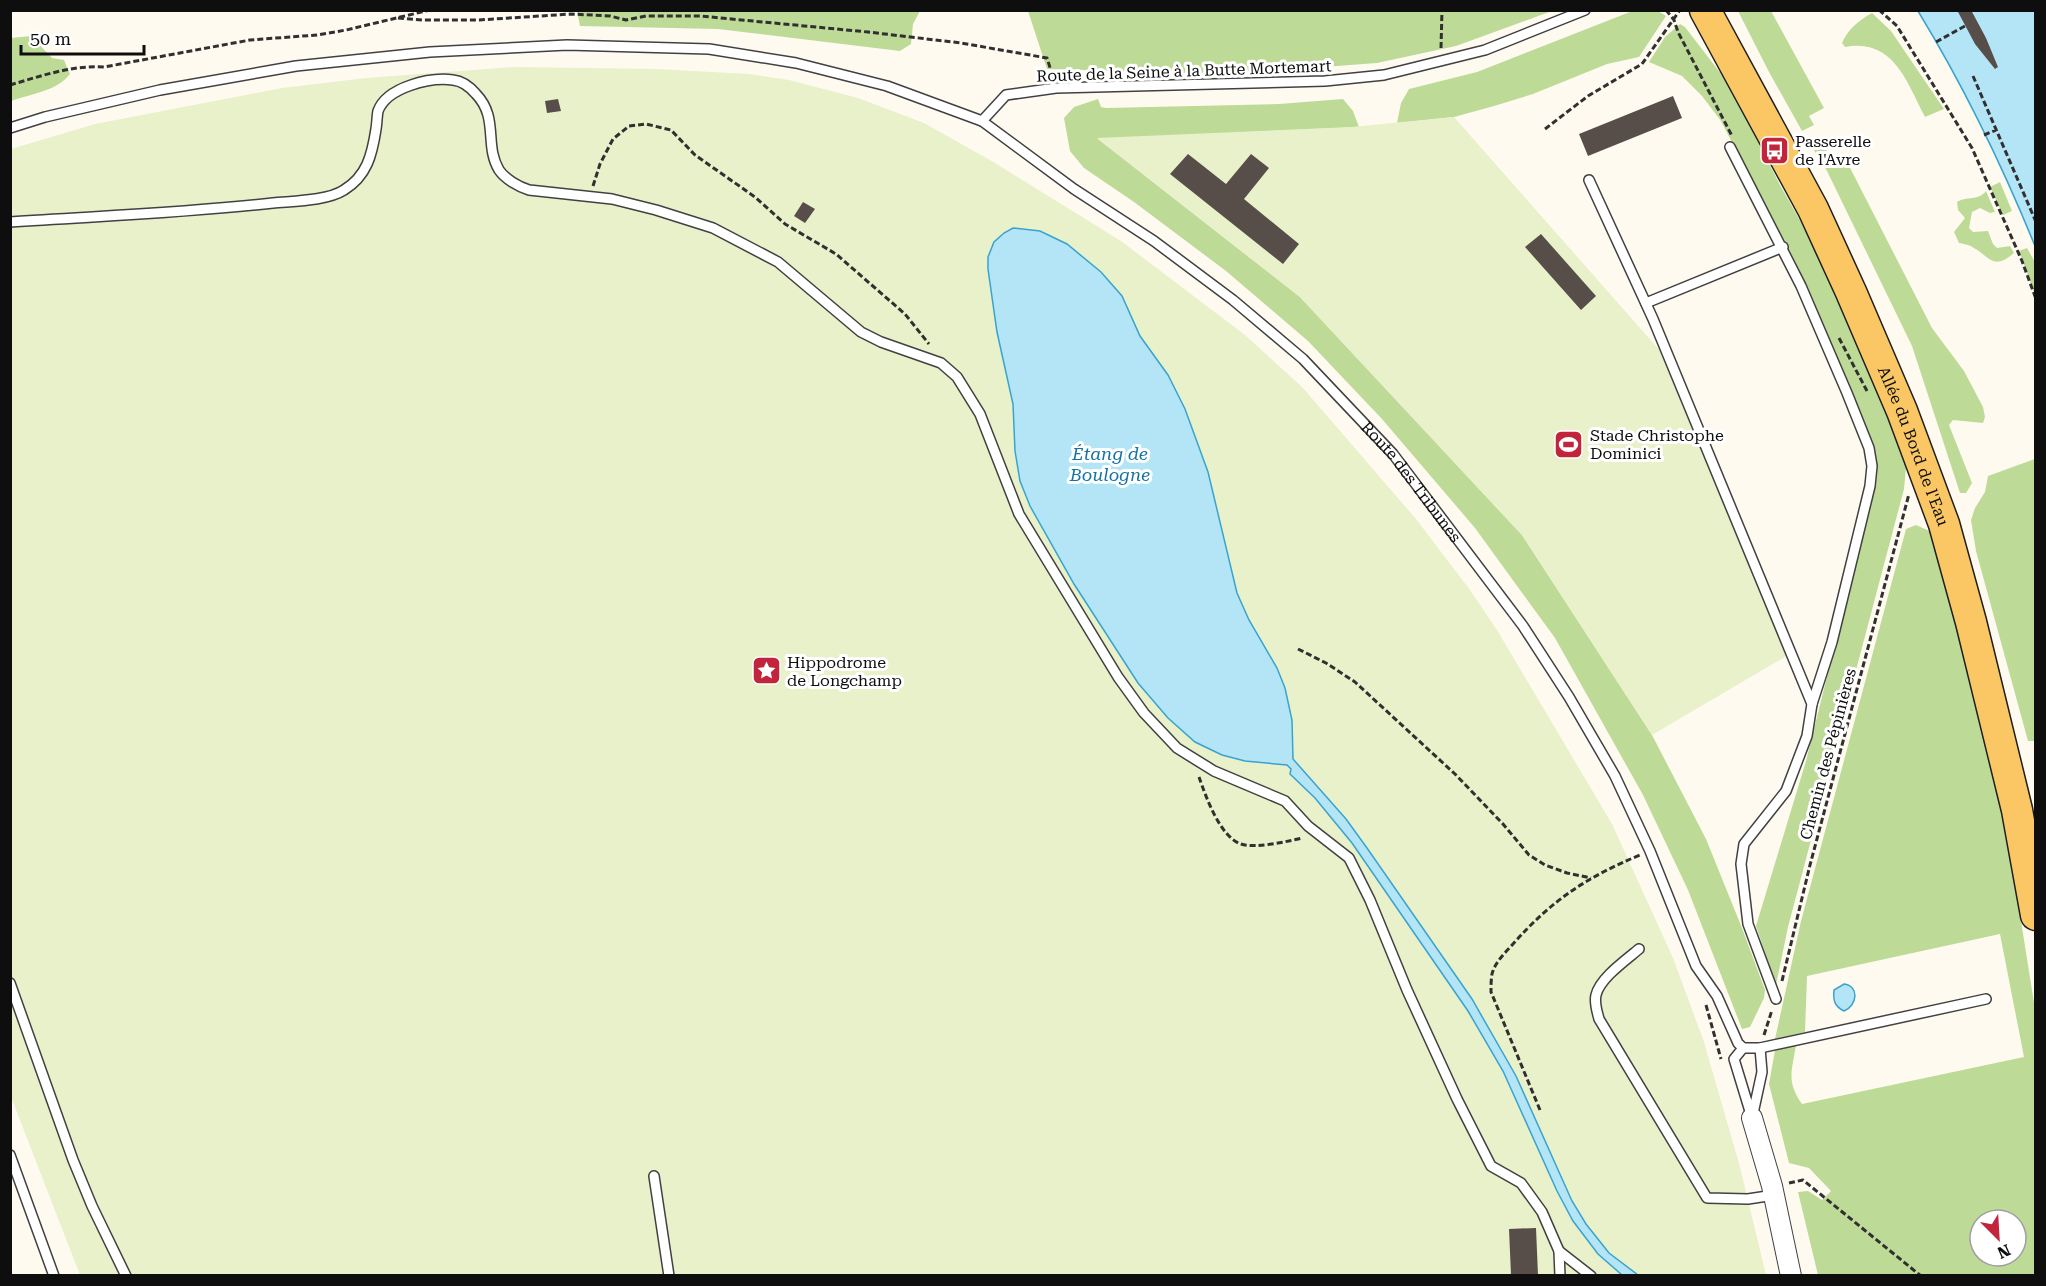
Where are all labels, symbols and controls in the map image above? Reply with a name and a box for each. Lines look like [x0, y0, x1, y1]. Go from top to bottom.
scale bar [21, 18, 144, 56]
text: 50 m [30, 28, 71, 49]
street label: Route de la Seine à la Butte Mortemart [1036, 56, 1332, 86]
place label: Passerelle de l'Avre [1795, 132, 1871, 169]
bus stop icon: Passerelle de l'Avre [1758, 134, 1790, 166]
street label: Allée du Bord de l'Eau [1874, 363, 1953, 528]
street label: Route des Tribunes [1357, 417, 1466, 546]
place label: Stade Christophe Dominici [1590, 426, 1724, 463]
sports icon: Stade Christophe Dominici [1553, 428, 1585, 460]
water label: Étang de Boulogne [1069, 443, 1150, 485]
place label: Hippodrome de Longchamp [787, 653, 902, 690]
place icon: Hippodrome de Longchamp [750, 655, 782, 687]
street label: Chemin des Pépinières [1796, 666, 1860, 842]
north arrow [1968, 1208, 2028, 1268]
text: N [1994, 1240, 2013, 1262]

